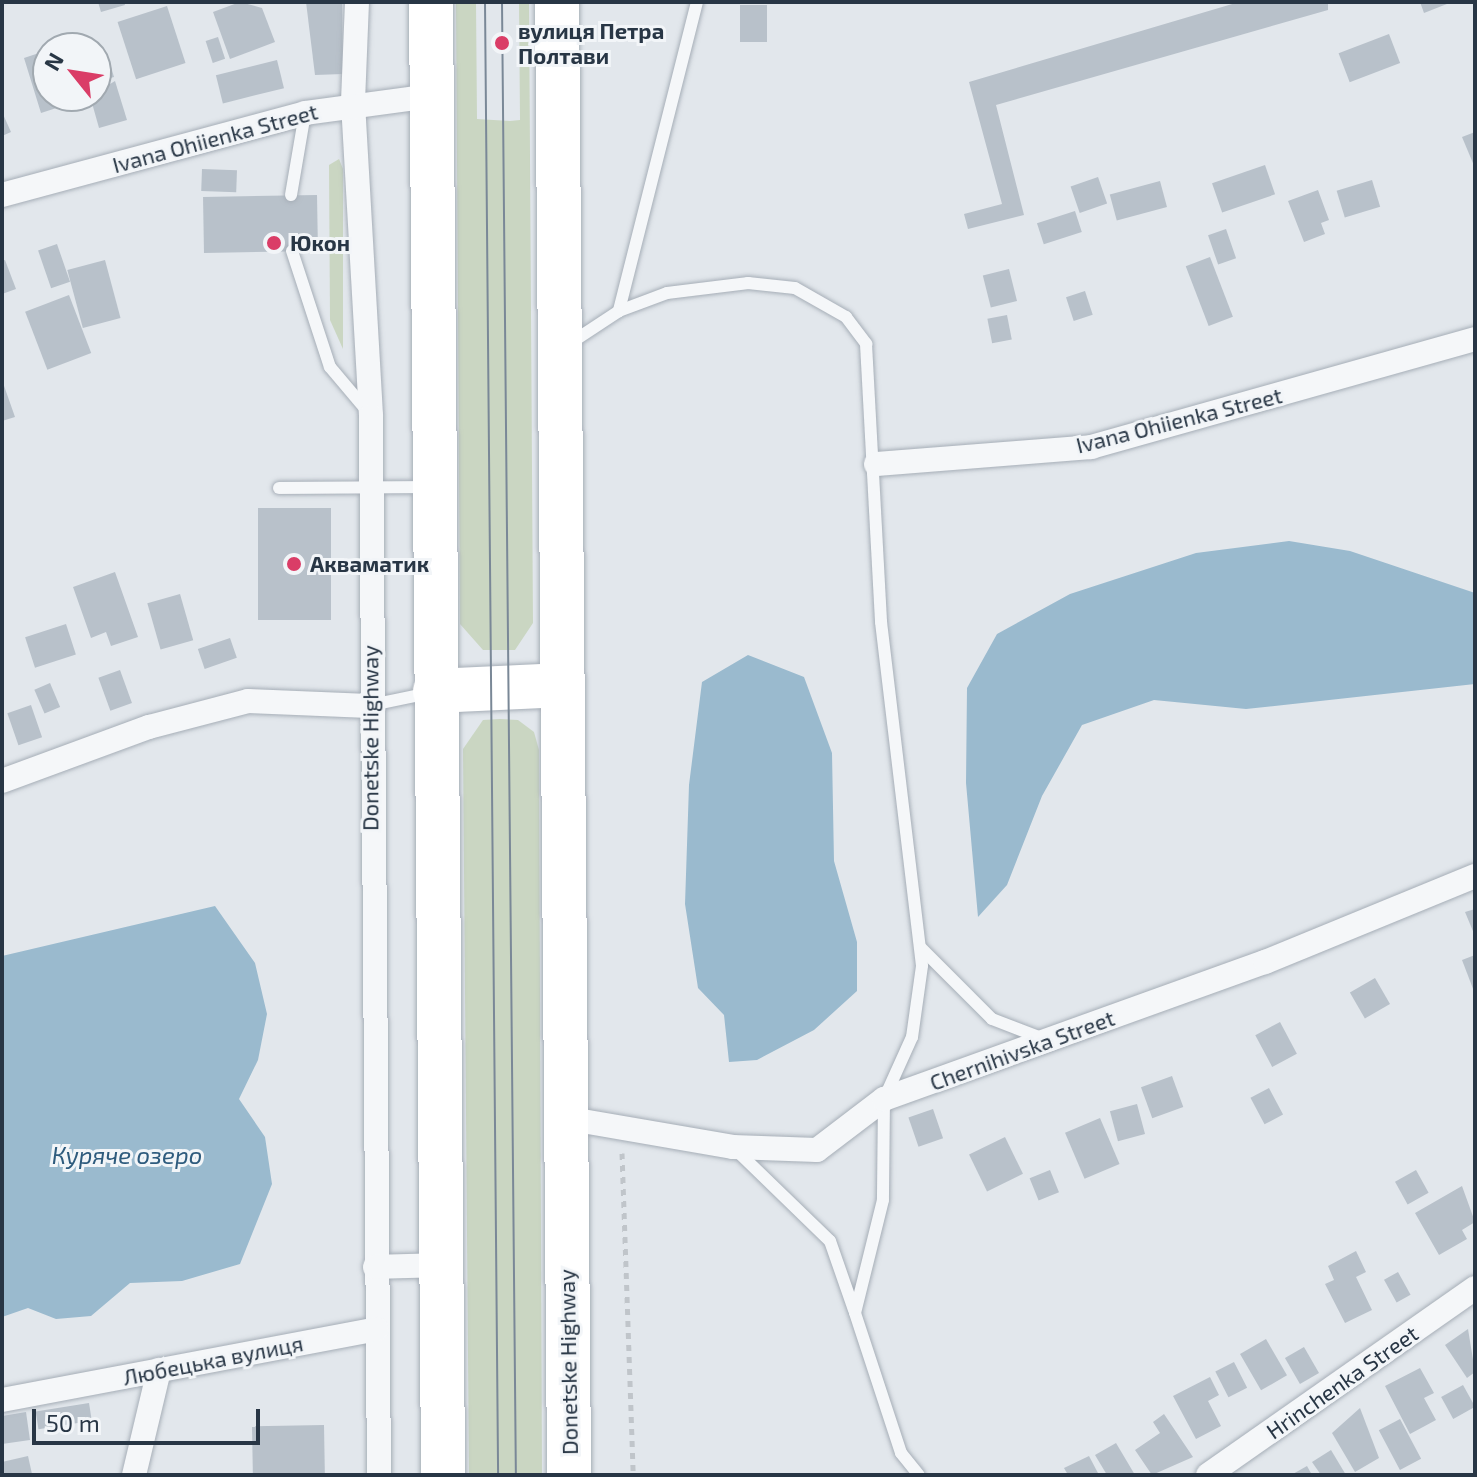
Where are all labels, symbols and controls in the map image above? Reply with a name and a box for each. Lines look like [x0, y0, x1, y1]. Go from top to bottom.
place label: вулиця Петра Полтави [518, 17, 664, 68]
north arrow [32, 32, 112, 112]
marker: вулиця Петра Полтави [493, 34, 511, 52]
text: N [38, 48, 68, 74]
street label: Ivana Ohiienka Street [109, 98, 321, 178]
place label: Юкон [290, 230, 350, 256]
marker: Юкон [265, 234, 283, 252]
street label: Ivana Ohiienka Street [1073, 382, 1285, 458]
place label: Акваматик [310, 551, 429, 577]
marker: Акваматик [285, 555, 303, 573]
street label: Donetske Highway [357, 645, 383, 831]
street label: Chernihivska Street [926, 1004, 1118, 1096]
water label: Куряче озеро [52, 1141, 202, 1169]
street label: Donetske Highway [553, 1269, 583, 1455]
street label: Hrinchenka Street [1261, 1320, 1423, 1444]
street label: Любецька вулиця [121, 1330, 305, 1390]
scale bar [36, 1393, 264, 1443]
text: 50 m [46, 1408, 100, 1437]

